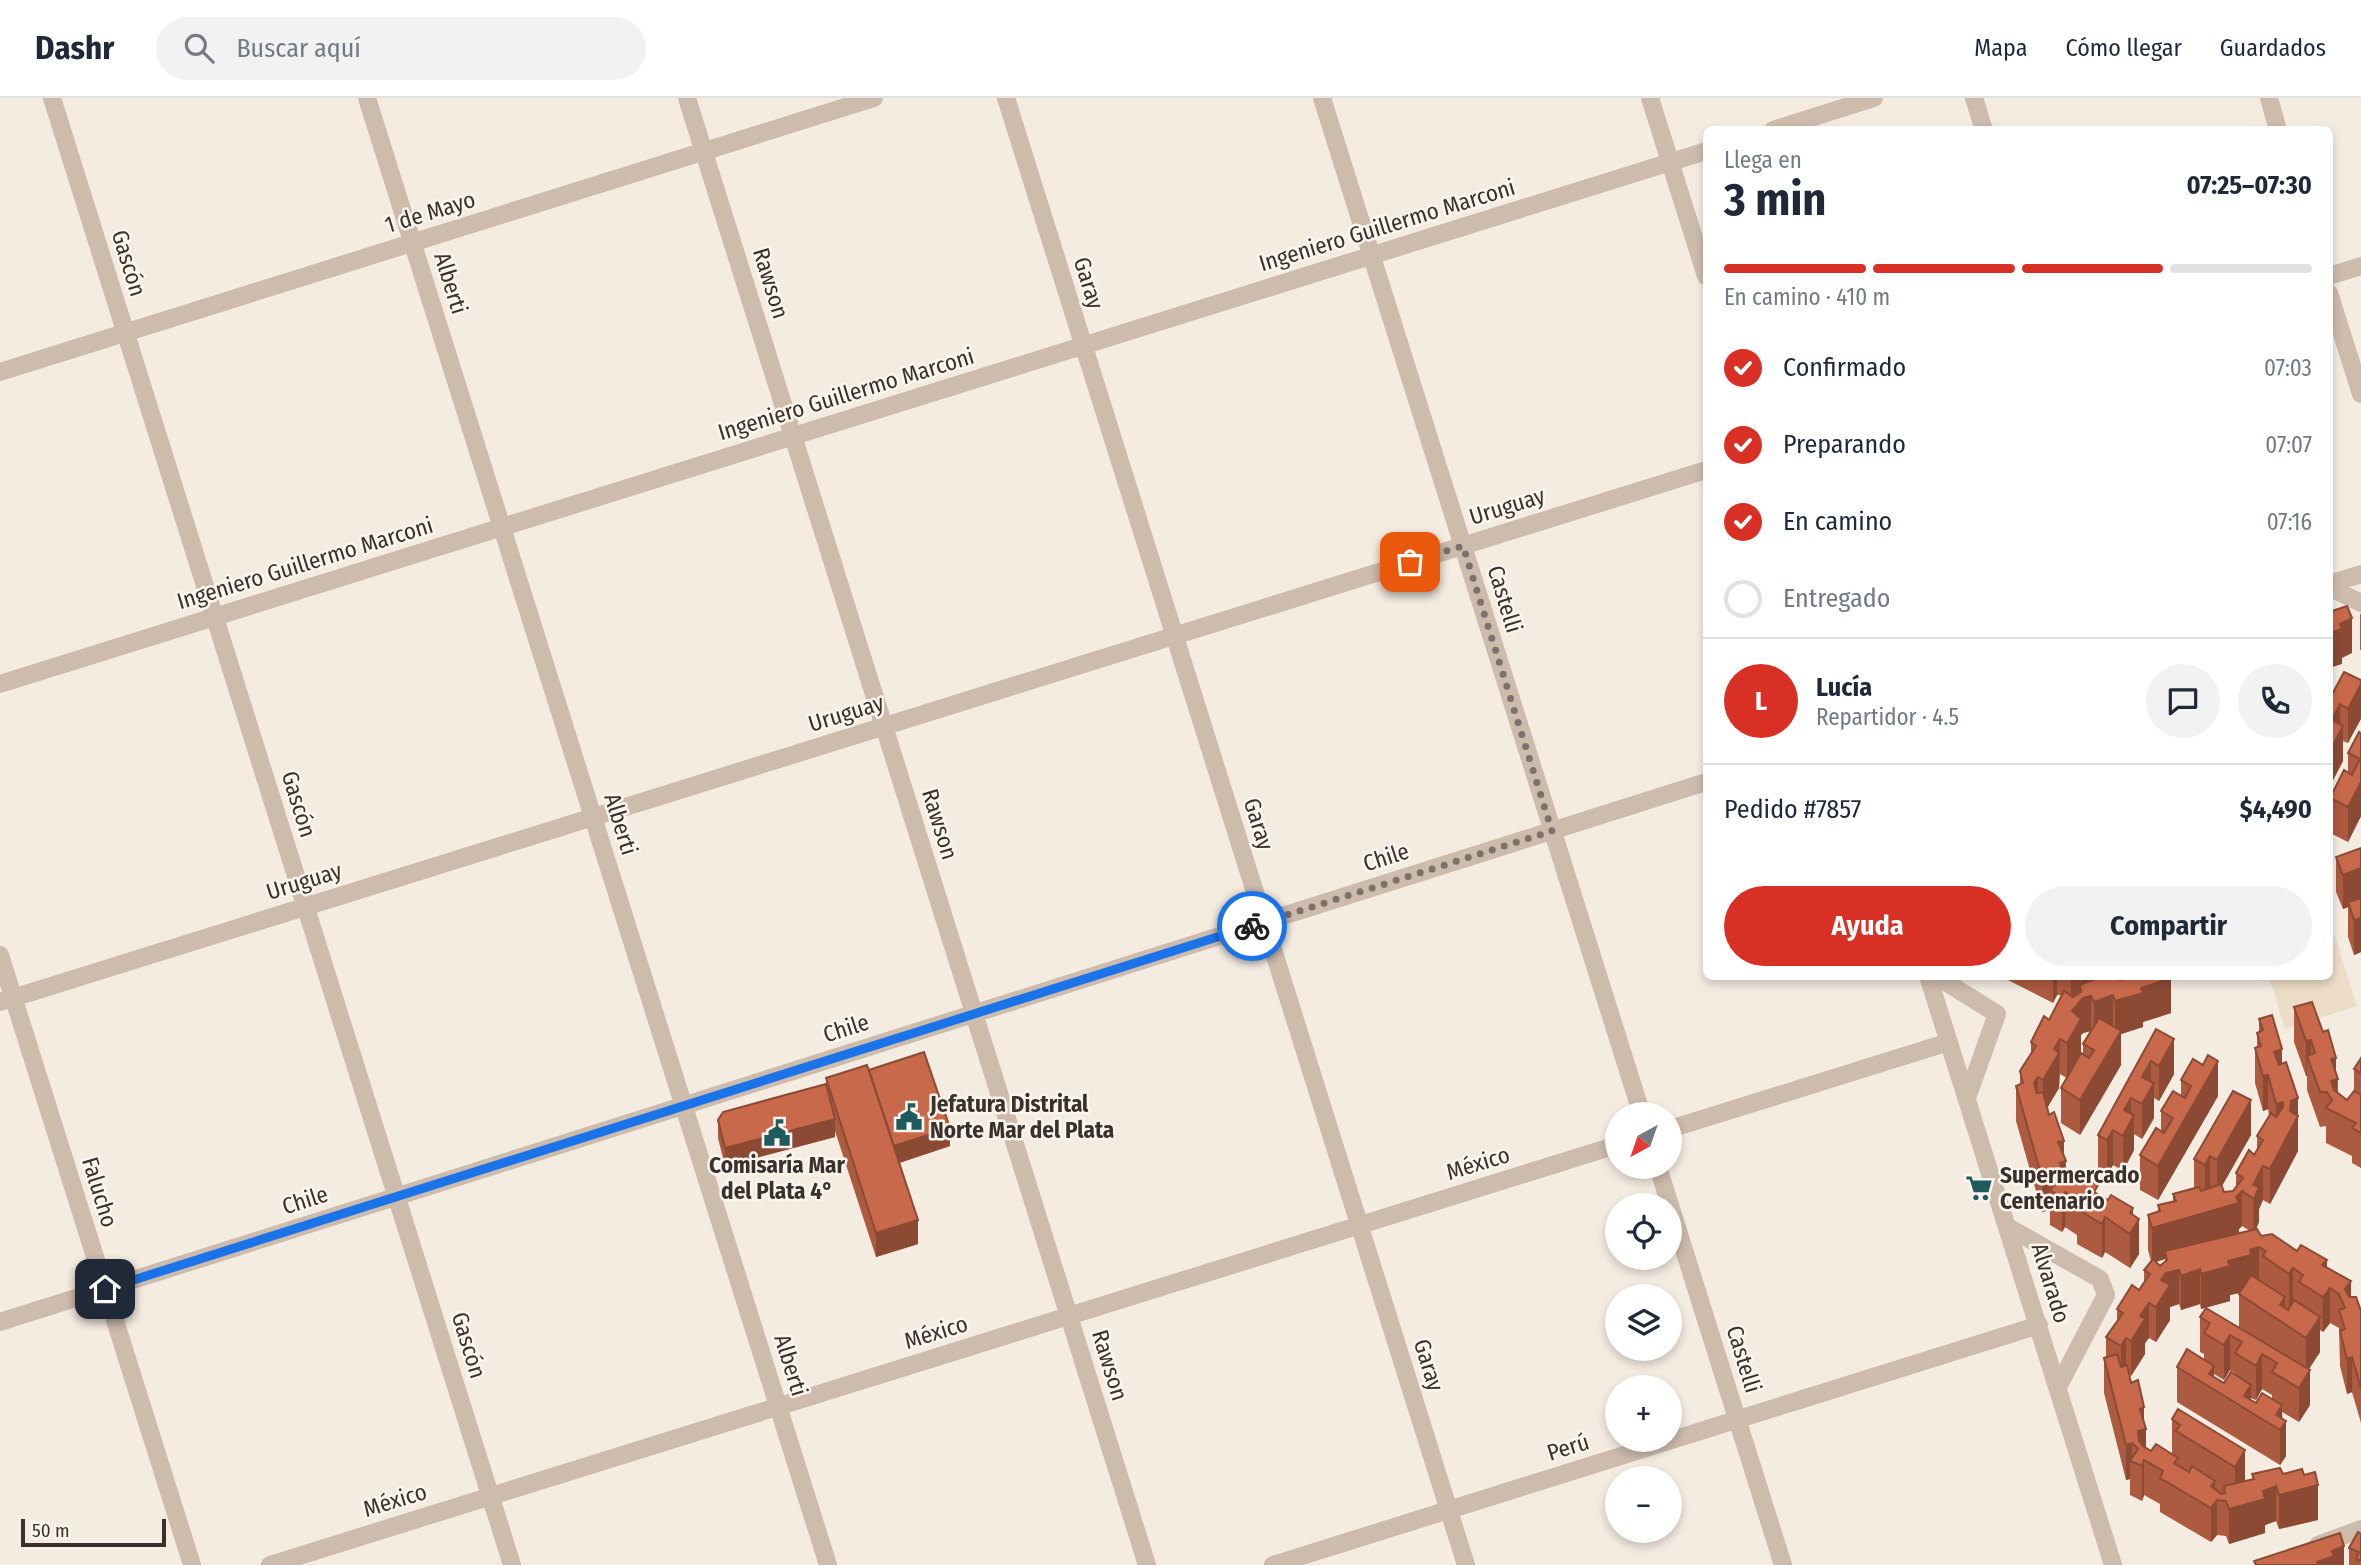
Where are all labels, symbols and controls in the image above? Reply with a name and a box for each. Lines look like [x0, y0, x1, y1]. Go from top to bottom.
search box [156, 17, 646, 80]
text: Dashr [35, 28, 114, 68]
icon: search [180, 29, 218, 67]
text: Buscar aquí [236, 33, 361, 64]
text: Mapa [1974, 34, 2027, 62]
text: Cómo llegar [2065, 34, 2182, 62]
text: Guardados [2220, 34, 2326, 62]
text: Llega en [1724, 146, 1802, 174]
text: 07:25–07:30 [2186, 170, 2312, 201]
text: 3 min [1724, 172, 1826, 227]
street label: Ingeniero Guillermo Marconi [1256, 173, 1518, 277]
street label: 1 de Mayo [381, 185, 479, 239]
street label: Gascón [106, 227, 152, 299]
street label: Rawson [747, 244, 795, 322]
street label: Alberti [428, 249, 474, 317]
street label: Garay [1068, 254, 1110, 313]
text: En camino · 410 m [1724, 283, 1890, 311]
street label: Ingeniero Guillermo Marconi [715, 342, 977, 446]
icon: check [1724, 349, 1762, 387]
text: Confirmado [1783, 352, 1906, 383]
text: 07:03 [2264, 354, 2312, 382]
icon: check [1724, 426, 1762, 464]
text: Preparando [1783, 429, 1906, 460]
text: 07:07 [2265, 431, 2312, 459]
street label: Uruguay [1466, 481, 1549, 531]
icon: check [1724, 503, 1762, 541]
text: En camino [1783, 506, 1892, 537]
text: 07:16 [2267, 508, 2312, 536]
street label: Ingeniero Guillermo Marconi [174, 511, 436, 615]
pin [1380, 532, 1440, 592]
icon: bag [1391, 543, 1429, 581]
street label: Castelli [1482, 562, 1528, 636]
text: Entregado [1783, 583, 1890, 614]
button: chat [2146, 664, 2220, 738]
button: phone [2238, 664, 2312, 738]
text: Lucía [1816, 672, 1872, 703]
text: L [1755, 686, 1767, 717]
street label: Uruguay [805, 688, 888, 738]
text: Repartidor · 4.5 [1816, 703, 1959, 731]
street label: Gascón [276, 768, 322, 840]
street label: Rawson [916, 785, 964, 863]
street label: Alberti [598, 790, 644, 858]
text: Pedido #7857 [1724, 794, 1861, 825]
text: $4,490 [2240, 794, 2312, 825]
street label: Garay [1238, 795, 1280, 854]
street label: Chile [1359, 836, 1413, 878]
street label: Uruguay [263, 856, 346, 906]
button: Ayuda [1724, 886, 2011, 966]
button: Compartir [2025, 886, 2312, 966]
courier [1217, 891, 1287, 961]
icon: bike [1233, 907, 1271, 945]
street label: Chile [819, 1007, 873, 1049]
place label: Jefatura Distrital Norte Mar del Plata [929, 1090, 1114, 1144]
public building icon: Jefatura Distrital Norte Mar del Plata [894, 1102, 924, 1132]
north arrow [1605, 1102, 1682, 1180]
map controls [1605, 1102, 1682, 1543]
public building icon: Comisaría Mar del Plata 4° [762, 1118, 792, 1148]
street label: México [1443, 1140, 1513, 1186]
place label: Comisaría Mar del Plata 4° [709, 1151, 845, 1205]
street label: Falucho [76, 1154, 124, 1230]
place label: Supermercado Centenario [2000, 1161, 2139, 1215]
supermarket icon: Supermercado Centenario [1964, 1173, 1994, 1203]
street label: Chile [278, 1179, 332, 1221]
button: locate [1605, 1193, 1682, 1270]
street label: Alvarado [2026, 1240, 2076, 1326]
pin [75, 1259, 135, 1319]
icon: home [86, 1270, 124, 1308]
button: layers [1605, 1284, 1682, 1361]
street label: Gascón [446, 1309, 492, 1381]
street label: México [901, 1309, 971, 1355]
street label: Castelli [1721, 1322, 1767, 1396]
street label: Rawson [1086, 1326, 1134, 1404]
street label: Alberti [768, 1331, 814, 1399]
street label: Garay [1408, 1336, 1450, 1395]
button: + [1605, 1375, 1682, 1452]
street label: Perú [1543, 1427, 1593, 1467]
button: − [1605, 1466, 1682, 1543]
street label: México [360, 1477, 430, 1523]
scale bar [21, 1516, 166, 1548]
text: 50 m [32, 1519, 70, 1542]

